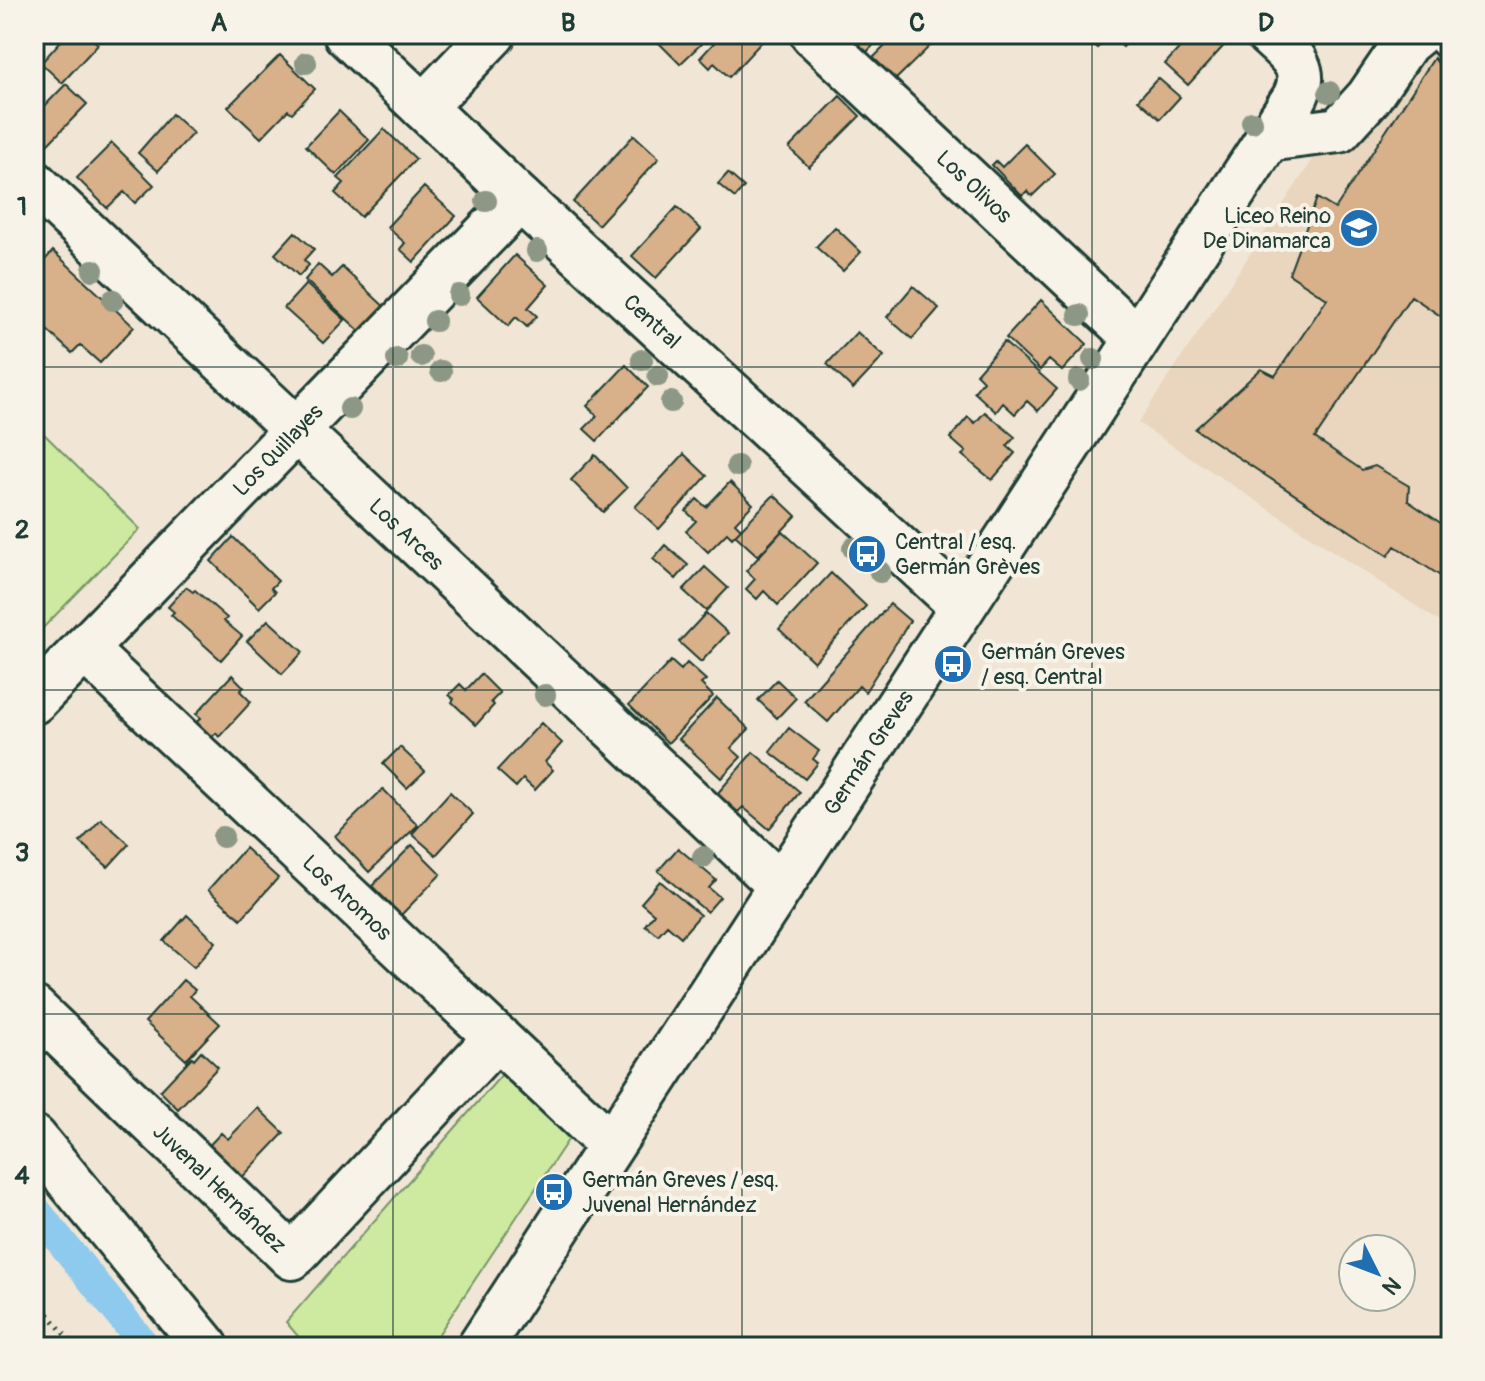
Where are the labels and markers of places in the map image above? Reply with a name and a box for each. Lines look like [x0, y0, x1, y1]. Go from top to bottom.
place label: Liceo Reino De Dinamarca [1202, 202, 1331, 255]
school or university icon: Liceo Reino De Dinamarca [1338, 207, 1380, 249]
place label: Central / esq. Germán Grèves [895, 528, 1040, 581]
bus stop icon: Central / esq. Germán Grèves [846, 533, 888, 575]
place label: Germán Greves / esq. Central [981, 638, 1125, 691]
bus stop icon: Germán Greves / esq. Central [932, 643, 974, 685]
place label: Germán Greves / esq. Juvenal Hernández [582, 1166, 779, 1219]
bus stop icon: Germán Greves / esq. Juvenal Hernández [533, 1171, 575, 1213]

